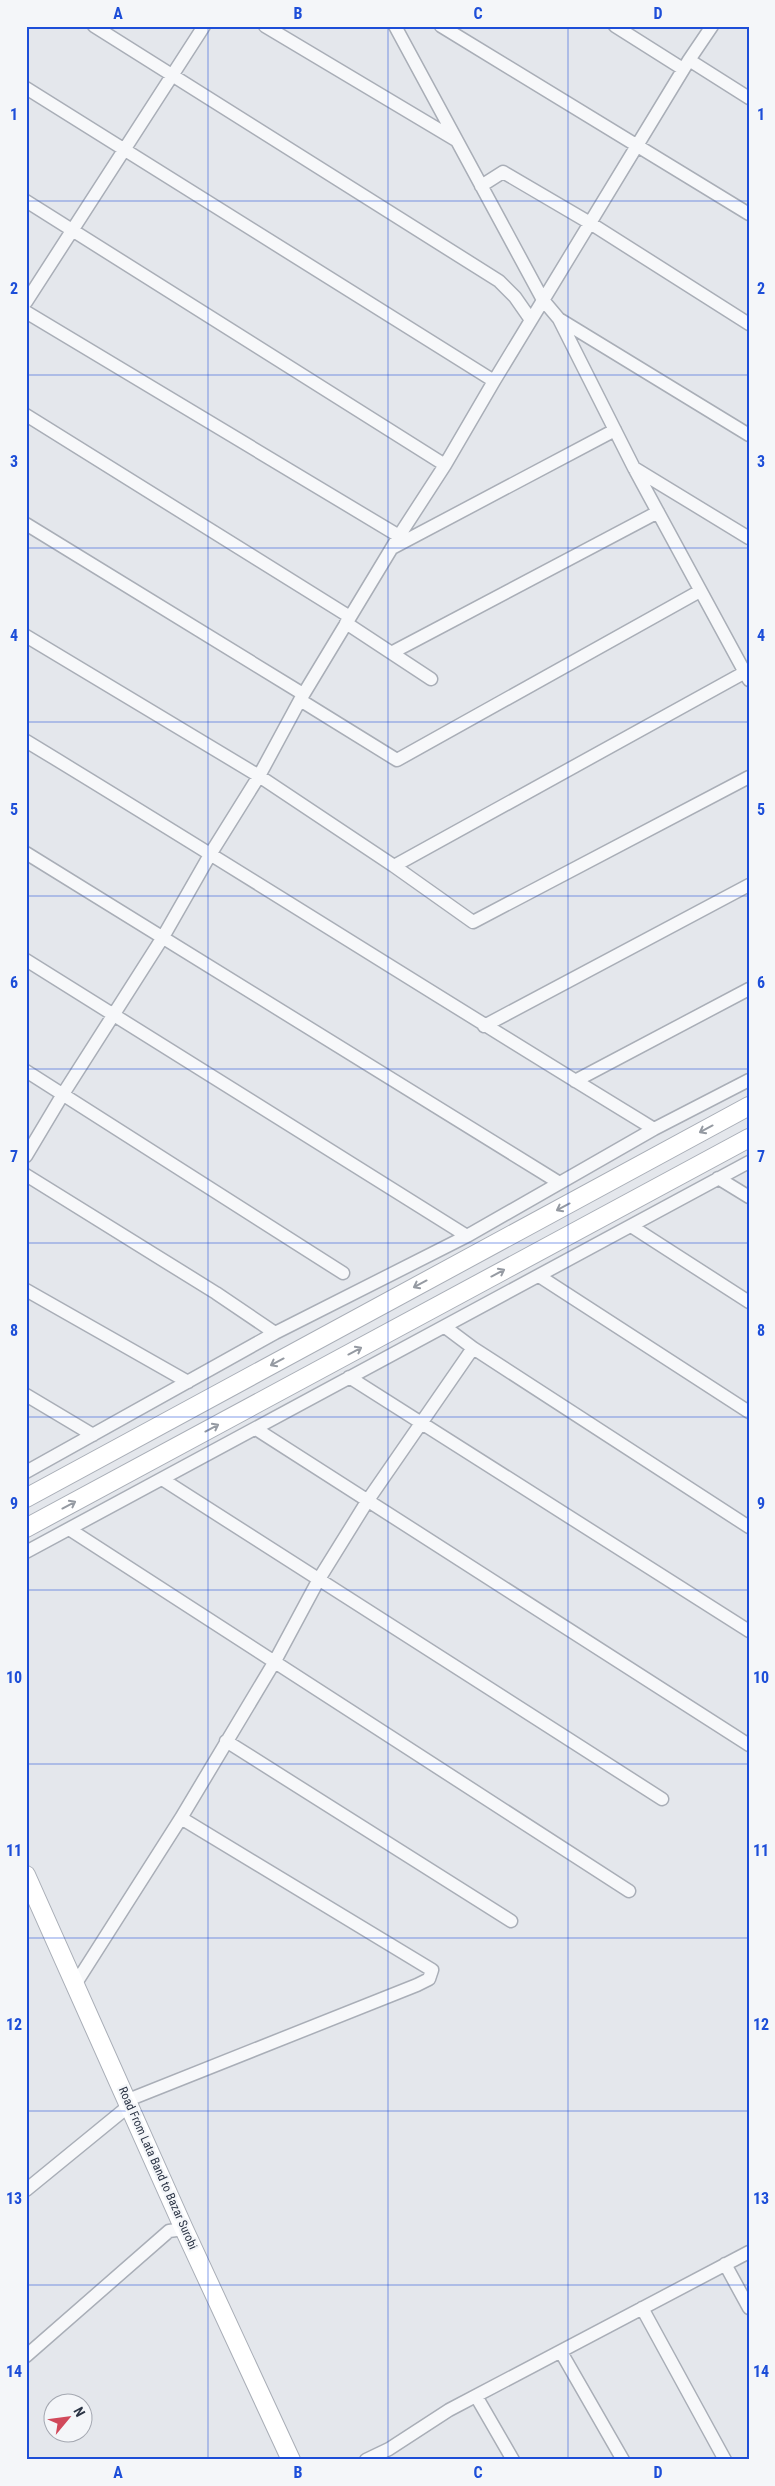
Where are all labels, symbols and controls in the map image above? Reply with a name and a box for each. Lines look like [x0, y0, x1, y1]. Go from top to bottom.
text: A [113, 4, 123, 23]
text: B [294, 4, 303, 23]
text: C [473, 4, 483, 23]
text: D [653, 4, 663, 23]
text: 1 [10, 105, 18, 124]
text: 1 [757, 105, 765, 124]
text: 2 [10, 279, 18, 298]
text: 2 [757, 279, 765, 298]
text: 3 [10, 452, 18, 471]
text: 3 [757, 452, 765, 471]
text: 4 [10, 626, 18, 645]
text: 4 [757, 626, 765, 645]
text: 5 [10, 800, 18, 819]
text: 5 [757, 800, 765, 819]
text: 6 [10, 973, 18, 992]
text: 6 [757, 973, 765, 992]
one-way arrow [699, 1125, 714, 1135]
text: 7 [10, 1147, 18, 1166]
text: 7 [757, 1147, 765, 1166]
one-way arrow [556, 1203, 571, 1212]
one-way arrow [490, 1268, 505, 1277]
one-way arrow [413, 1279, 428, 1289]
text: 8 [10, 1321, 18, 1340]
text: 8 [757, 1321, 765, 1340]
one-way arrow [347, 1345, 362, 1355]
one-way arrow [270, 1357, 285, 1367]
one-way arrow [204, 1423, 219, 1432]
text: 9 [10, 1494, 18, 1513]
text: 9 [757, 1494, 765, 1513]
one-way arrow [61, 1500, 76, 1509]
text: 10 [6, 1668, 22, 1687]
text: 10 [753, 1668, 769, 1687]
text: 11 [6, 1841, 22, 1860]
text: 11 [753, 1841, 769, 1860]
text: 12 [6, 2015, 22, 2034]
text: 12 [753, 2015, 769, 2034]
street label: Road From Lata Band to Bazar Surobi [116, 2085, 200, 2251]
text: 13 [6, 2189, 22, 2208]
text: 13 [753, 2189, 769, 2208]
text: 14 [6, 2362, 22, 2381]
text: 14 [753, 2362, 769, 2381]
north arrow [42, 2394, 92, 2444]
text: N [70, 2404, 88, 2419]
text: A [113, 2463, 123, 2482]
text: B [294, 2463, 303, 2482]
text: C [473, 2463, 483, 2482]
text: D [653, 2463, 663, 2482]

